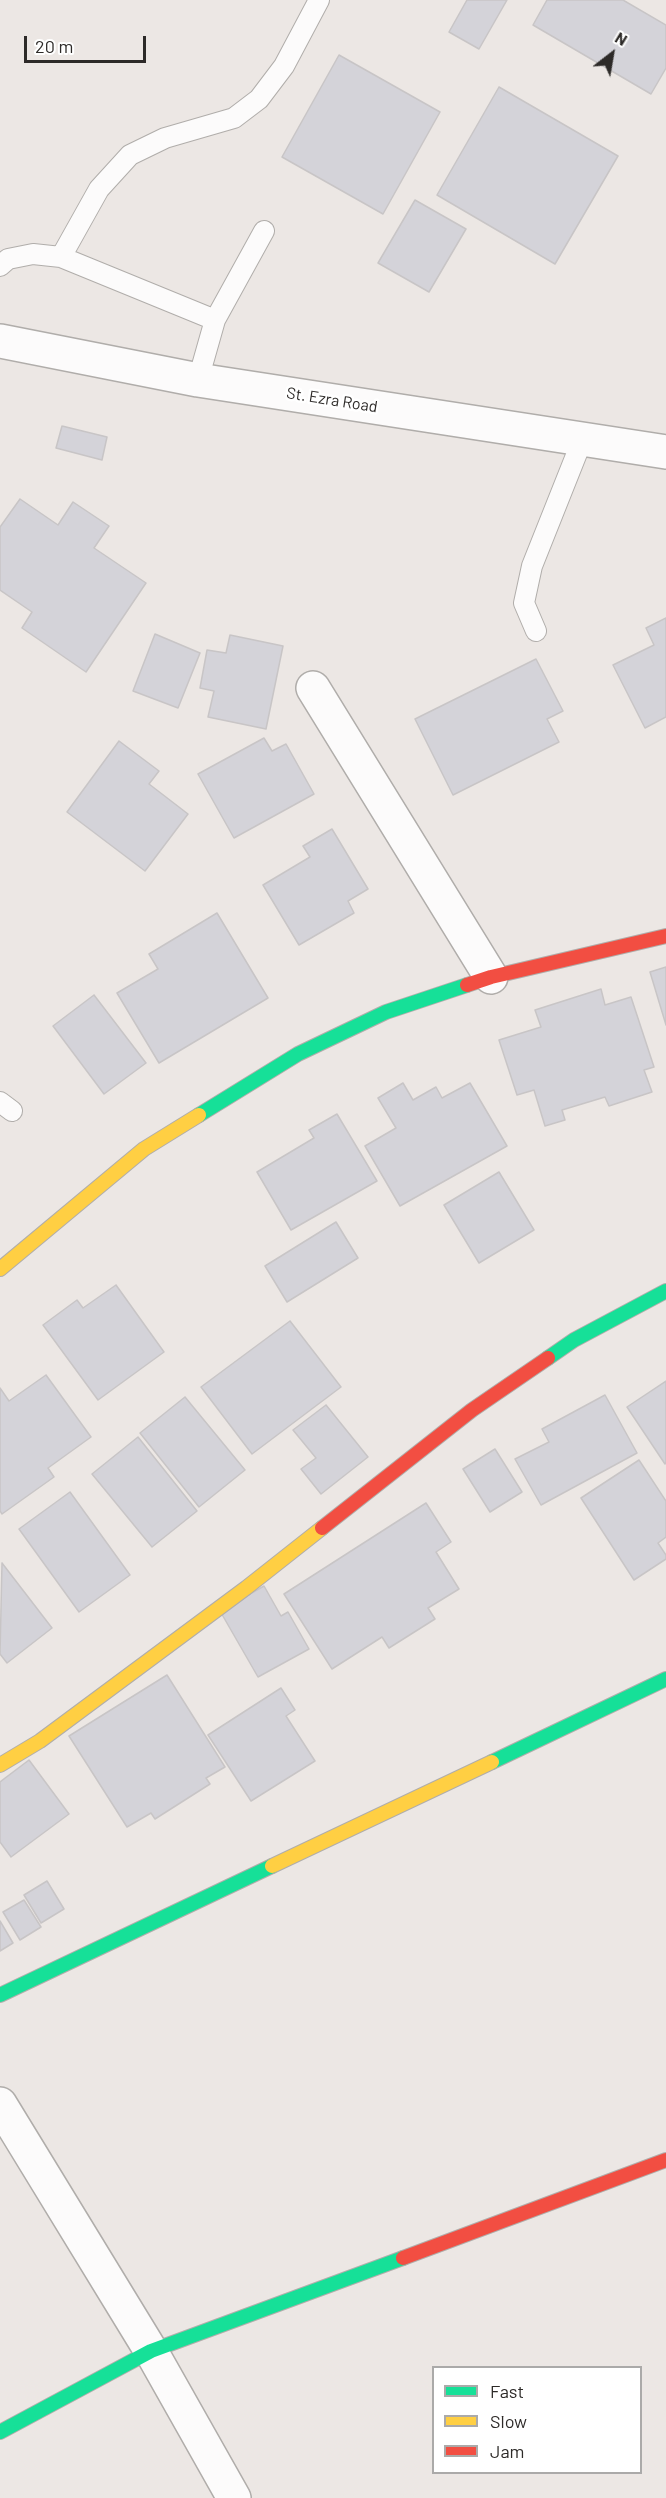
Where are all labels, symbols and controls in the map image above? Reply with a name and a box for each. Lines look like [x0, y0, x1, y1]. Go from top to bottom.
scale bar [27, 24, 148, 62]
north arrow [582, 24, 642, 84]
text: N [612, 27, 631, 49]
text: 20 m [35, 35, 73, 57]
street label: St. Ezra Road [285, 383, 379, 417]
legend [432, 2366, 642, 2474]
text: Fast [490, 2380, 524, 2402]
text: Slow [490, 2410, 527, 2432]
text: Jam [490, 2440, 524, 2462]

